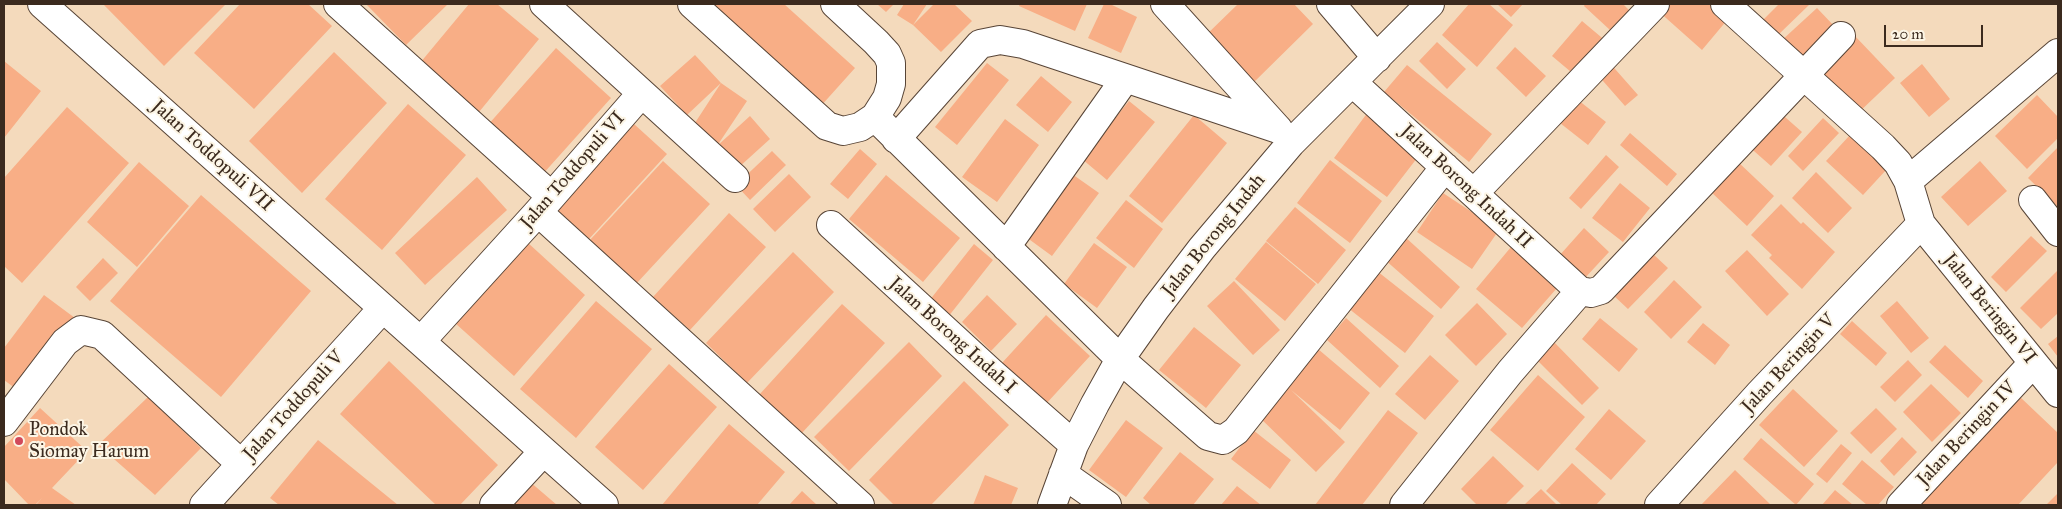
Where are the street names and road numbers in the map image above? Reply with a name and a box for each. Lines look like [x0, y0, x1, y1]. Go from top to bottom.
street label: Jalan Toddopuli VII [146, 95, 278, 217]
street label: Jalan Toddopuli VI [516, 108, 630, 234]
street label: Jalan Borong Indah II [1395, 120, 1537, 254]
street label: Jalan Borong Indah [1157, 170, 1271, 302]
street label: Jalan Beringin VI [1937, 249, 2041, 369]
street label: Jalan Borong Indah I [884, 273, 1020, 399]
street label: Jalan Beringin V [1737, 310, 1841, 418]
street label: Jalan Toddopuli V [239, 346, 349, 466]
street label: Jalan Beringin IV [1912, 377, 2022, 491]

